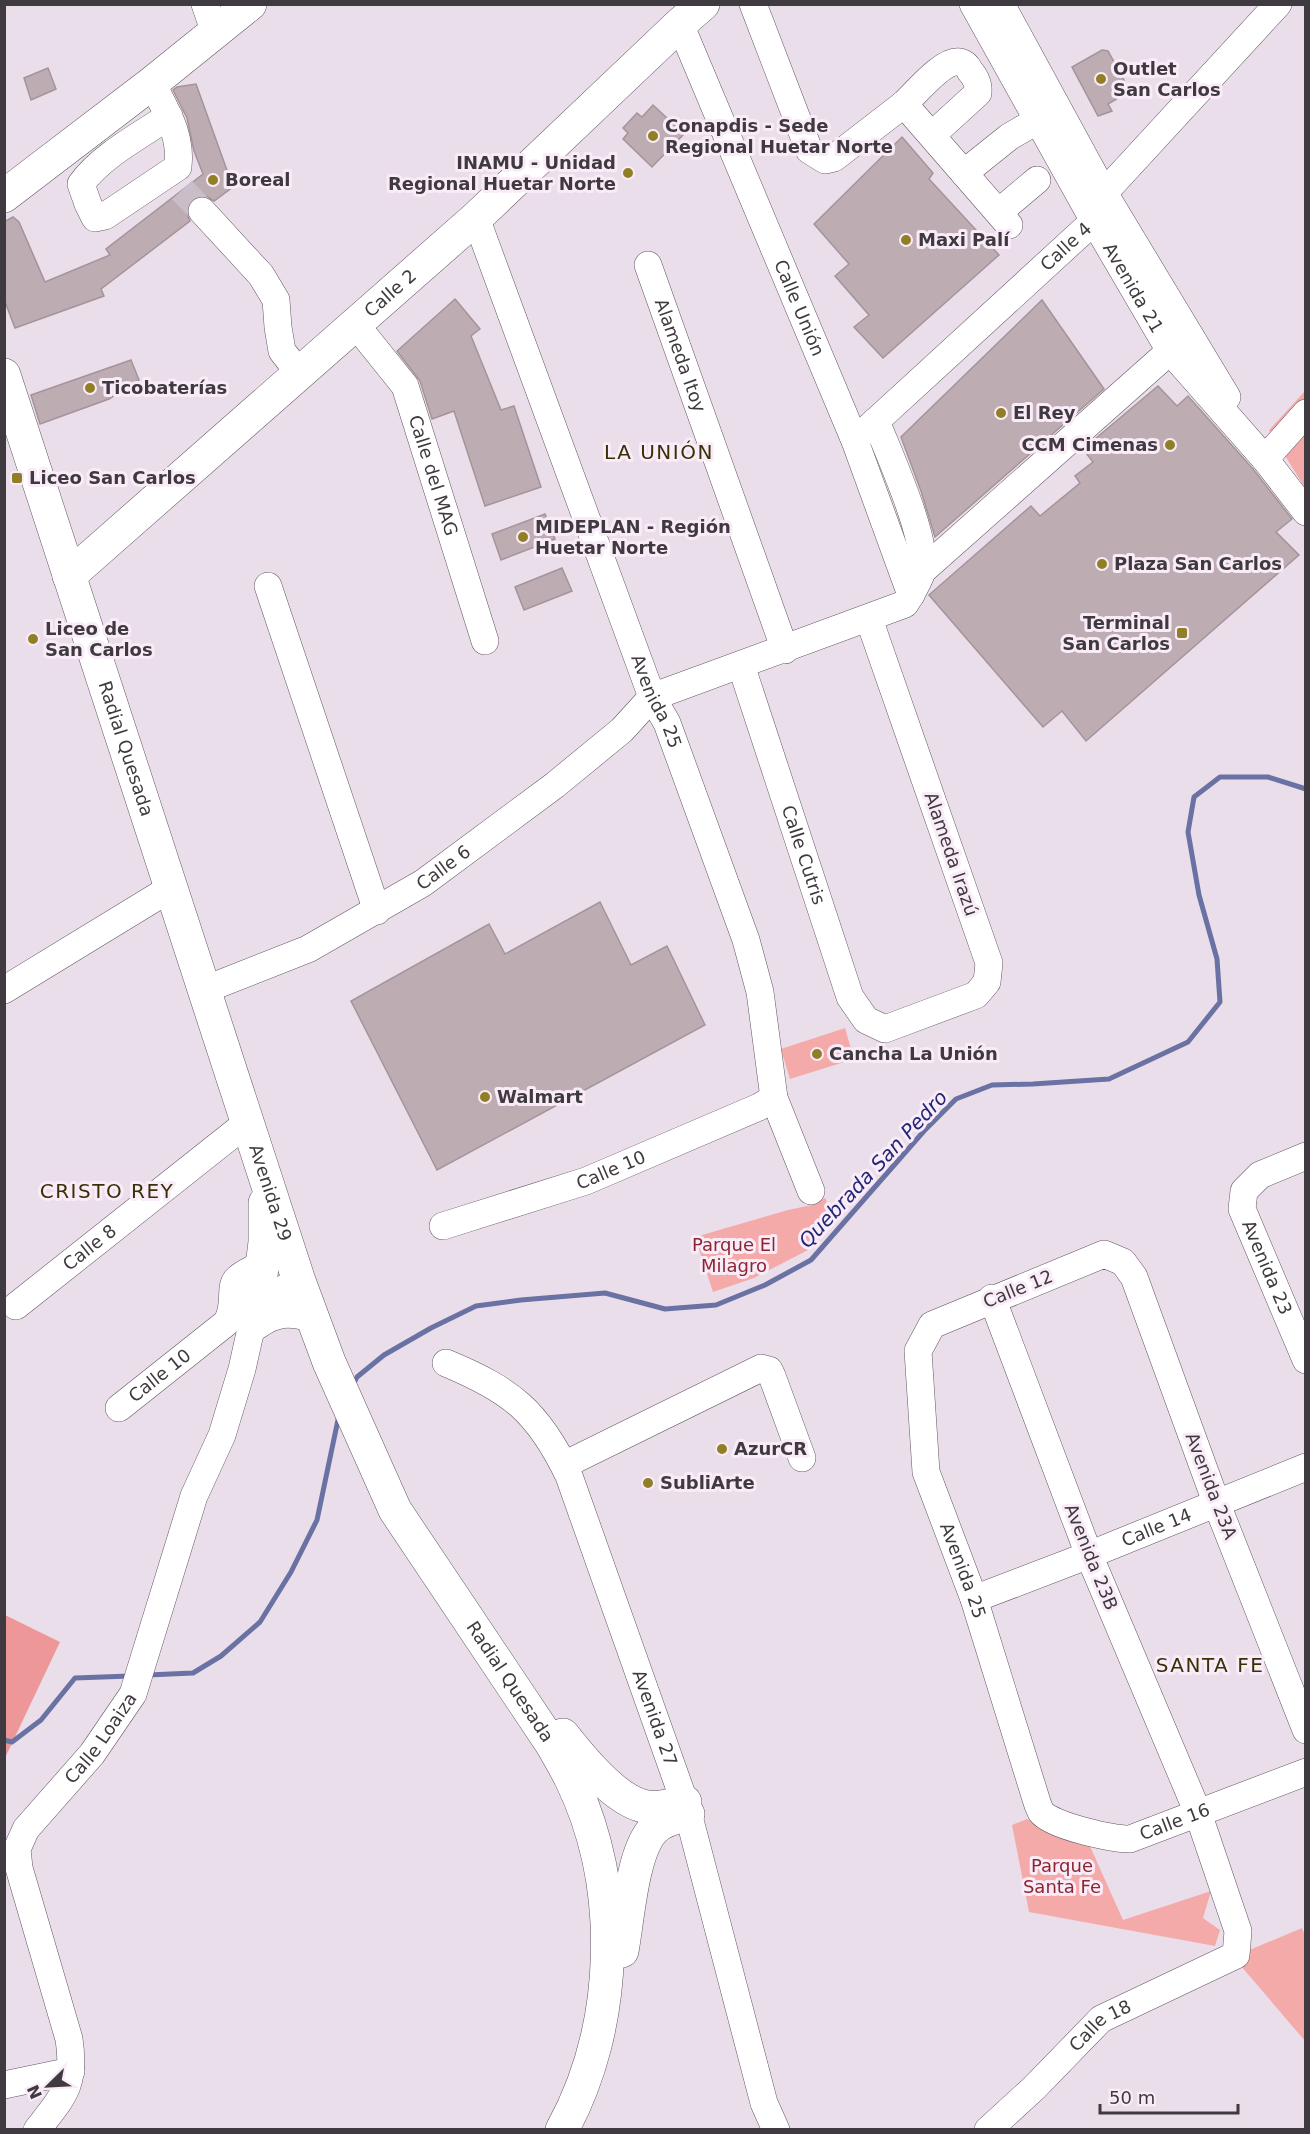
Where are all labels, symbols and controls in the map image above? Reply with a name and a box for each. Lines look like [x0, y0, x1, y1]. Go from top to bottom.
place label: Outlet San Carlos [1113, 58, 1221, 100]
marker: Outlet San Carlos [1094, 72, 1108, 86]
place label: Conapdis - Sede Regional Huetar Norte [665, 115, 893, 157]
marker: Conapdis - Sede Regional Huetar Norte [646, 129, 660, 143]
place label: INAMU - Unidad Regional Huetar Norte [388, 152, 616, 194]
marker: INAMU - Unidad Regional Huetar Norte [621, 166, 635, 180]
place label: Boreal [225, 169, 291, 190]
marker: Boreal [206, 173, 220, 187]
street label: Calle 4 [1036, 218, 1095, 275]
place label: Maxi Palí [918, 229, 1010, 250]
marker: Maxi Palí [899, 233, 913, 247]
street label: Avenida 21 [1099, 239, 1168, 336]
street label: Calle Unión [770, 256, 829, 359]
street label: Calle 2 [360, 265, 420, 321]
street label: Alameda Itoy [651, 296, 711, 415]
place label: Ticobaterías [102, 377, 227, 398]
marker: Ticobaterías [83, 381, 97, 395]
place label: El Rey [1013, 402, 1076, 423]
marker: El Rey [994, 406, 1008, 420]
street label: Calle del MAG [405, 412, 462, 538]
place label: CCM Cimenas [1021, 434, 1158, 455]
marker: CCM Cimenas [1163, 438, 1177, 452]
district label: LA UNIÓN [604, 440, 714, 464]
place label: Liceo San Carlos [29, 467, 196, 488]
marker: Liceo San Carlos [10, 471, 24, 485]
place label: MIDEPLAN - Región Huetar Norte [535, 516, 731, 558]
marker: MIDEPLAN - Región Huetar Norte [516, 530, 530, 544]
place label: Plaza San Carlos [1114, 553, 1282, 574]
marker: Plaza San Carlos [1095, 557, 1109, 571]
place label: Terminal San Carlos [1062, 612, 1170, 654]
place label: Liceo de San Carlos [45, 618, 153, 660]
marker: Terminal San Carlos [1175, 626, 1189, 640]
marker: Liceo de San Carlos [26, 632, 40, 646]
street label: Avenida 25 [627, 651, 686, 751]
street label: Radial Quesada [94, 678, 158, 819]
street label: Alameda Irazú [920, 789, 983, 919]
street label: Calle Cutris [778, 803, 830, 907]
street label: Calle 6 [412, 840, 474, 894]
place label: Cancha La Unión [829, 1043, 998, 1064]
marker: Cancha La Unión [810, 1047, 824, 1061]
water label: Quebrada San Pedro [794, 1085, 952, 1253]
place label: Walmart [497, 1086, 583, 1107]
marker: Walmart [478, 1090, 492, 1104]
street label: Avenida 29 [245, 1142, 296, 1244]
street label: Calle 10 [574, 1146, 649, 1193]
district label: CRISTO REY [40, 1179, 174, 1203]
street label: Avenida 23 [1238, 1217, 1297, 1318]
street label: Calle 8 [59, 1220, 120, 1275]
park label: Parque El Milagro [692, 1234, 776, 1276]
street label: Calle 12 [980, 1265, 1056, 1312]
street label: Calle 10 [124, 1344, 195, 1406]
street label: Avenida 23A [1181, 1429, 1242, 1543]
place label: AzurCR [734, 1438, 807, 1459]
marker: AzurCR [715, 1442, 729, 1456]
place label: SubliArte [660, 1472, 755, 1493]
marker: SubliArte [641, 1476, 655, 1490]
street label: Avenida 23B [1061, 1501, 1122, 1613]
street label: Calle 14 [1118, 1504, 1194, 1551]
street label: Avenida 25 [936, 1520, 990, 1621]
street label: Radial Quesada [463, 1617, 558, 1746]
district label: SANTA FE [1156, 1653, 1264, 1677]
street label: Avenida 27 [629, 1667, 682, 1769]
street label: Calle Loaiza [60, 1688, 141, 1788]
street label: Calle 16 [1137, 1799, 1213, 1844]
park label: Parque Santa Fe [1023, 1855, 1101, 1897]
street label: Calle 18 [1064, 1995, 1134, 2055]
north arrow [18, 2056, 78, 2116]
scale bar [1100, 2077, 1238, 2115]
text: N [23, 2082, 46, 2102]
text: 50 m [1109, 2087, 1155, 2108]

